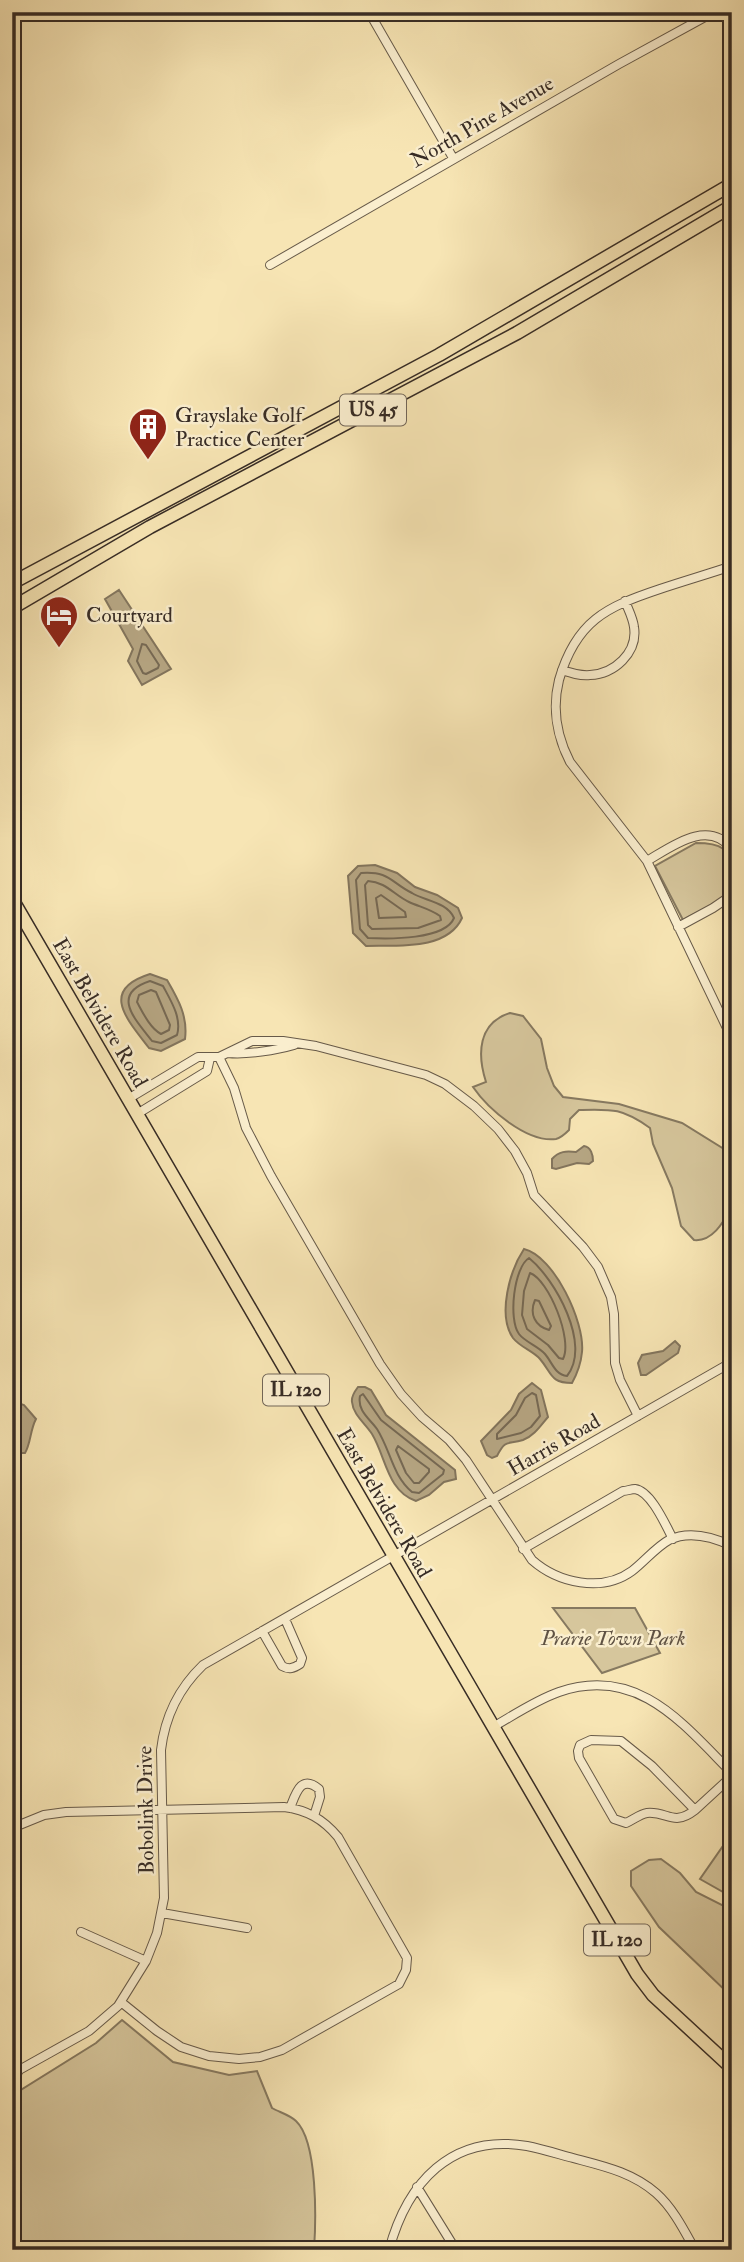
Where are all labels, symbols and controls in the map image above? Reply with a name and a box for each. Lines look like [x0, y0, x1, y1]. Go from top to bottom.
street label: North Pine Avenue [405, 70, 559, 174]
road number: US 45 [340, 394, 406, 426]
place label: Grayslake Golf Practice Center [175, 402, 305, 453]
building icon: Grayslake Golf Practice Center [127, 406, 169, 461]
hotel icon: Courtyard [38, 594, 80, 649]
place label: Courtyard [86, 602, 173, 629]
street label: East Belvidere Road [46, 933, 154, 1093]
road number: IL 120 [263, 1374, 329, 1406]
street label: Harris Road [503, 1407, 606, 1482]
street label: East Belvidere Road [330, 1423, 438, 1583]
park label: Prarie Town Park [540, 1625, 685, 1652]
street label: Bobolink Drive [131, 1745, 161, 1874]
road number: IL 120 [584, 1924, 650, 1956]

